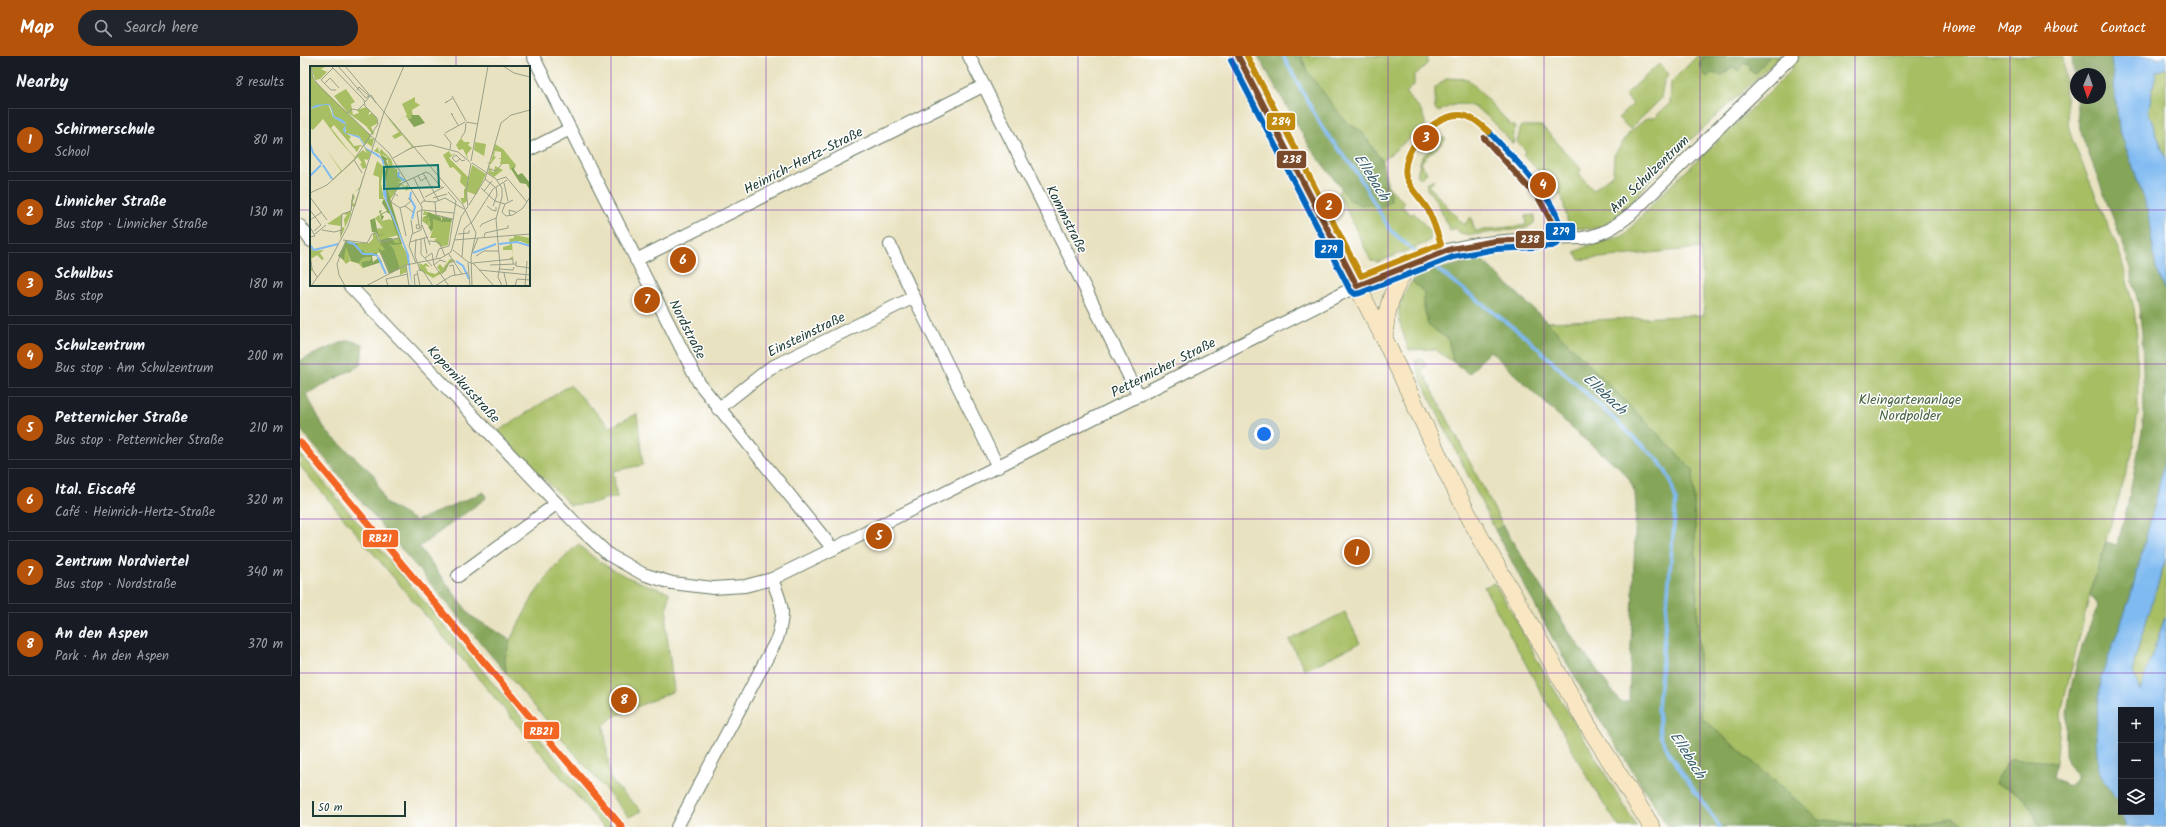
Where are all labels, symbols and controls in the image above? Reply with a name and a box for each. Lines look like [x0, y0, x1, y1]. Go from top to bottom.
search box [78, 10, 358, 46]
text: Map [20, 13, 54, 43]
text: Search here [124, 16, 198, 40]
icon: search [92, 17, 114, 39]
text: Home [1942, 17, 1976, 39]
text: Map [1998, 17, 2022, 39]
text: About [2044, 17, 2078, 39]
text: Contact [2100, 17, 2146, 39]
inset map [310, 66, 530, 286]
north arrow [2070, 68, 2106, 104]
text: Nearby [16, 69, 68, 96]
text: 8 results [235, 72, 284, 93]
line badge: 284 [1266, 112, 1296, 131]
text: 284 [1272, 113, 1290, 131]
text: Schirmerschule [55, 118, 155, 142]
street label: Heinrich-Hertz-Straße [740, 121, 868, 201]
pin: 3 [1413, 123, 1439, 153]
text: 1 [28, 130, 32, 151]
text: 80 m [253, 130, 283, 151]
street label: Am Schulzentrum [1604, 131, 1695, 219]
text: School [55, 142, 90, 163]
water label: Ellebach [1347, 149, 1396, 208]
line badge: 238 [1276, 150, 1307, 169]
text: 238 [1283, 151, 1302, 169]
pin: 4 [1530, 170, 1556, 200]
street label: Kommstraße [1040, 181, 1093, 258]
text: Linnicher Straße [55, 190, 166, 214]
pin: 2 [1316, 191, 1342, 221]
text: 2 [26, 202, 34, 223]
text: 130 m [249, 202, 283, 223]
text: Bus stop · Linnicher Straße [55, 214, 208, 235]
line badge: 279 [1545, 222, 1576, 241]
text: 279 [1552, 223, 1570, 241]
line badge: 238 [1515, 230, 1545, 249]
text: 238 [1521, 231, 1540, 249]
line badge: 279 [1314, 239, 1344, 259]
text: 279 [1320, 241, 1338, 259]
pin: 6 [670, 245, 696, 275]
text: Schulbus [55, 262, 113, 286]
text: 3 [26, 274, 34, 295]
text: 180 m [249, 274, 283, 295]
pin: 7 [634, 285, 660, 315]
text: Bus stop [55, 286, 103, 307]
street label: Nordstraße [663, 296, 712, 364]
street label: Einsteinstraße [764, 306, 850, 363]
street label: Petternicher Straße [1107, 332, 1220, 404]
text: Schulzentrum [55, 334, 145, 358]
street label: Kopernikusstraße [421, 341, 506, 429]
text: 4 [26, 346, 34, 367]
text: 200 m [247, 346, 283, 367]
text: Bus stop · Am Schulzentrum [55, 358, 213, 379]
water label: Ellebach [1577, 368, 1633, 423]
park label: Kleingartenanlage Nordpolder [1859, 389, 1962, 427]
text: Petternicher Straße [55, 406, 188, 430]
text: 5 [27, 418, 33, 439]
text: 210 m [249, 418, 283, 439]
your location [1254, 424, 1274, 444]
text: Bus stop · Petternicher Straße [55, 430, 224, 451]
text: Ital. Eiscafé [55, 478, 135, 502]
text: 6 [26, 490, 34, 511]
text: 320 m [246, 490, 283, 511]
text: Café · Heinrich-Hertz-Straße [55, 502, 215, 523]
pin: 5 [866, 521, 892, 551]
line badge: RB21 [362, 529, 399, 548]
text: RB21 [368, 530, 392, 548]
pin: 1 [1344, 537, 1370, 567]
text: Zentrum Nordviertel [55, 550, 189, 574]
text: 7 [27, 562, 33, 583]
text: 340 m [246, 562, 283, 583]
text: Bus stop · Nordstraße [55, 574, 176, 595]
text: An den Aspen [55, 622, 148, 646]
text: 8 [26, 634, 34, 655]
text: 370 m [248, 634, 283, 655]
text: Park · An den Aspen [55, 646, 169, 667]
pin: 8 [611, 685, 637, 715]
map controls [2118, 707, 2154, 815]
button: + [2118, 707, 2154, 743]
line badge: RB21 [523, 721, 560, 740]
text: RB21 [529, 723, 553, 741]
water label: Ellebach [1663, 727, 1712, 786]
button: − [2118, 743, 2154, 779]
button: layers [2118, 779, 2154, 815]
scale bar [312, 799, 406, 818]
text: 50 m [318, 799, 343, 817]

